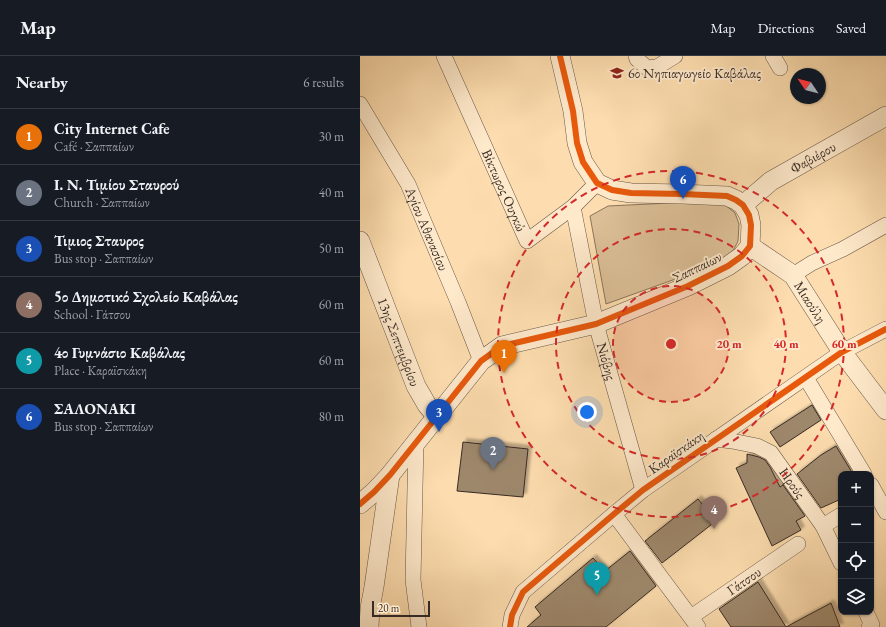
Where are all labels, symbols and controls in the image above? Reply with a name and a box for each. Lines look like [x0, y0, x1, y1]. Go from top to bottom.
text: Map [20, 15, 56, 40]
text: Map [710, 19, 736, 37]
text: Directions [758, 19, 814, 37]
text: Saved [836, 19, 866, 37]
place label: 6ο Νηπιαγωγείο Καβάλας [628, 64, 761, 82]
school or university icon: 6ο Νηπιαγωγείο Καβάλας [609, 65, 625, 81]
north arrow [790, 68, 826, 104]
text: Nearby [16, 71, 68, 93]
text: 6 results [303, 74, 344, 91]
text: City Internet Cafe [54, 119, 169, 138]
text: 1 [26, 128, 32, 145]
text: 30 m [319, 128, 344, 145]
street label: Φαβιέρου [787, 137, 839, 177]
text: Café · Σαππαίων [54, 138, 134, 155]
street label: Βίκτωρος Ουγκώ [478, 146, 530, 234]
pin: 6 [670, 166, 696, 199]
text: Ι. Ν. Τιμίου Σταυρού [54, 175, 179, 194]
street label: Αγίου Αθανασίου [401, 183, 453, 274]
text: 2 [26, 184, 32, 201]
text: 40 m [319, 184, 344, 201]
text: Church · Σαππαίων [54, 194, 150, 211]
text: Τιμιος Σταυρος [54, 231, 144, 250]
text: 3 [26, 240, 32, 257]
text: 50 m [319, 240, 344, 257]
street label: Σαππαίων [669, 247, 725, 287]
text: Bus stop · Σαππαίων [54, 250, 153, 267]
street label: Μιαούλη [790, 277, 830, 327]
text: 5ο Δημοτικό Σχολείο Καβάλας [54, 287, 238, 306]
street label: 13ης Σεπτεμβρίου [374, 295, 424, 389]
text: 4 [26, 296, 32, 313]
text: 60 m [319, 296, 344, 313]
text: School · Γάτσου [54, 306, 131, 323]
text: 20 m [716, 336, 742, 352]
text: 40 m [773, 336, 799, 352]
text: 60 m [831, 336, 857, 352]
centre of rings [664, 337, 678, 351]
pin: 1 [491, 340, 517, 373]
street label: Νιόβης [593, 340, 621, 382]
text: 4ο Γυμνάσιο Καβάλας [54, 343, 185, 362]
text: 5 [26, 352, 32, 369]
text: 60 m [319, 352, 344, 369]
text: Place · Καραϊσκάκη [54, 362, 147, 379]
text: ΣΑΛΟΝΑΚΙ [54, 399, 136, 418]
pin: 3 [426, 399, 452, 432]
your location [577, 402, 597, 422]
text: 6 [26, 408, 32, 425]
text: 80 m [319, 408, 344, 425]
text: Bus stop · Σαππαίων [54, 418, 153, 435]
street label: Καραϊσκάκη [645, 426, 707, 478]
pin: 2 [480, 437, 506, 470]
street label: Ηρούς [775, 464, 810, 502]
map controls [838, 471, 874, 615]
button: + [838, 471, 874, 507]
pin: 4 [701, 496, 727, 529]
button: − [838, 507, 874, 543]
button: locate [838, 543, 874, 579]
pin: 5 [584, 562, 610, 595]
street label: Γάτσου [723, 563, 765, 599]
button: layers [838, 579, 874, 615]
scale bar [372, 599, 430, 618]
text: 20 m [378, 601, 399, 615]

